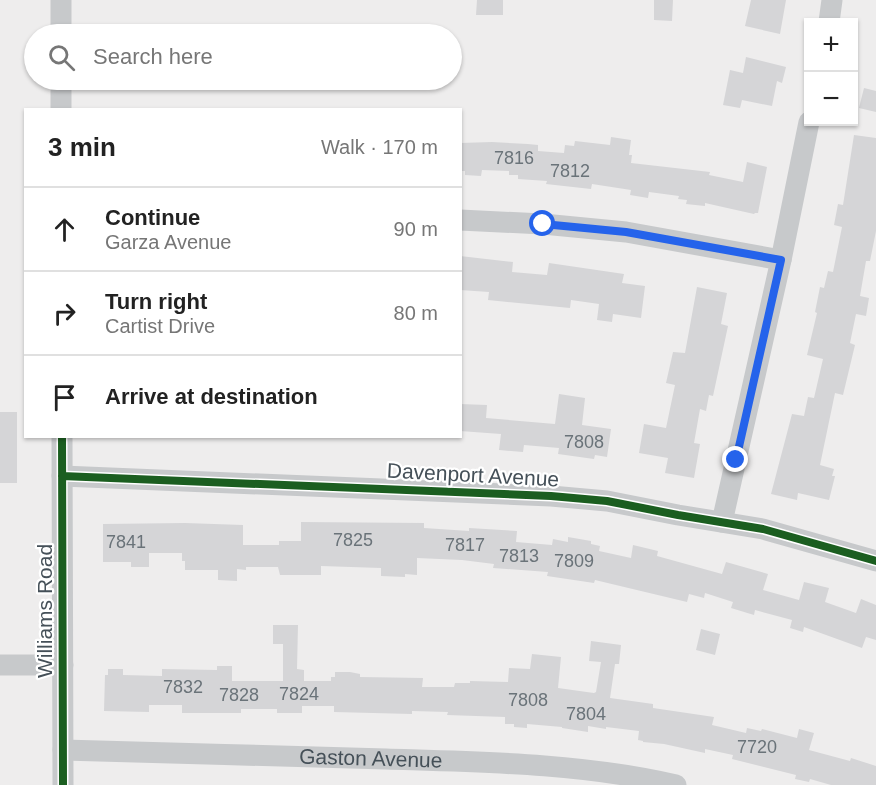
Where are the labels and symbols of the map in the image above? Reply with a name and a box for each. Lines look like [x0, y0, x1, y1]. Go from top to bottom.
house number: 7816 [494, 148, 534, 168]
house number: 7812 [550, 161, 590, 181]
route start [529, 210, 555, 236]
house number: 7808 [564, 432, 604, 452]
route end [722, 446, 748, 472]
street label: Davenport Avenue [386, 459, 560, 490]
house number: 7825 [333, 530, 373, 550]
house number: 7841 [106, 532, 146, 552]
house number: 7817 [445, 535, 485, 555]
street label: Williams Road [33, 544, 56, 678]
house number: 7813 [499, 546, 539, 566]
house number: 7809 [554, 551, 594, 571]
house number: 7832 [163, 677, 203, 697]
house number: 7824 [279, 684, 319, 704]
house number: 7828 [219, 685, 259, 705]
house number: 7808 [508, 690, 548, 710]
house number: 7804 [566, 704, 606, 724]
house number: 7720 [737, 737, 777, 757]
street label: Gaston Avenue [299, 745, 443, 772]

